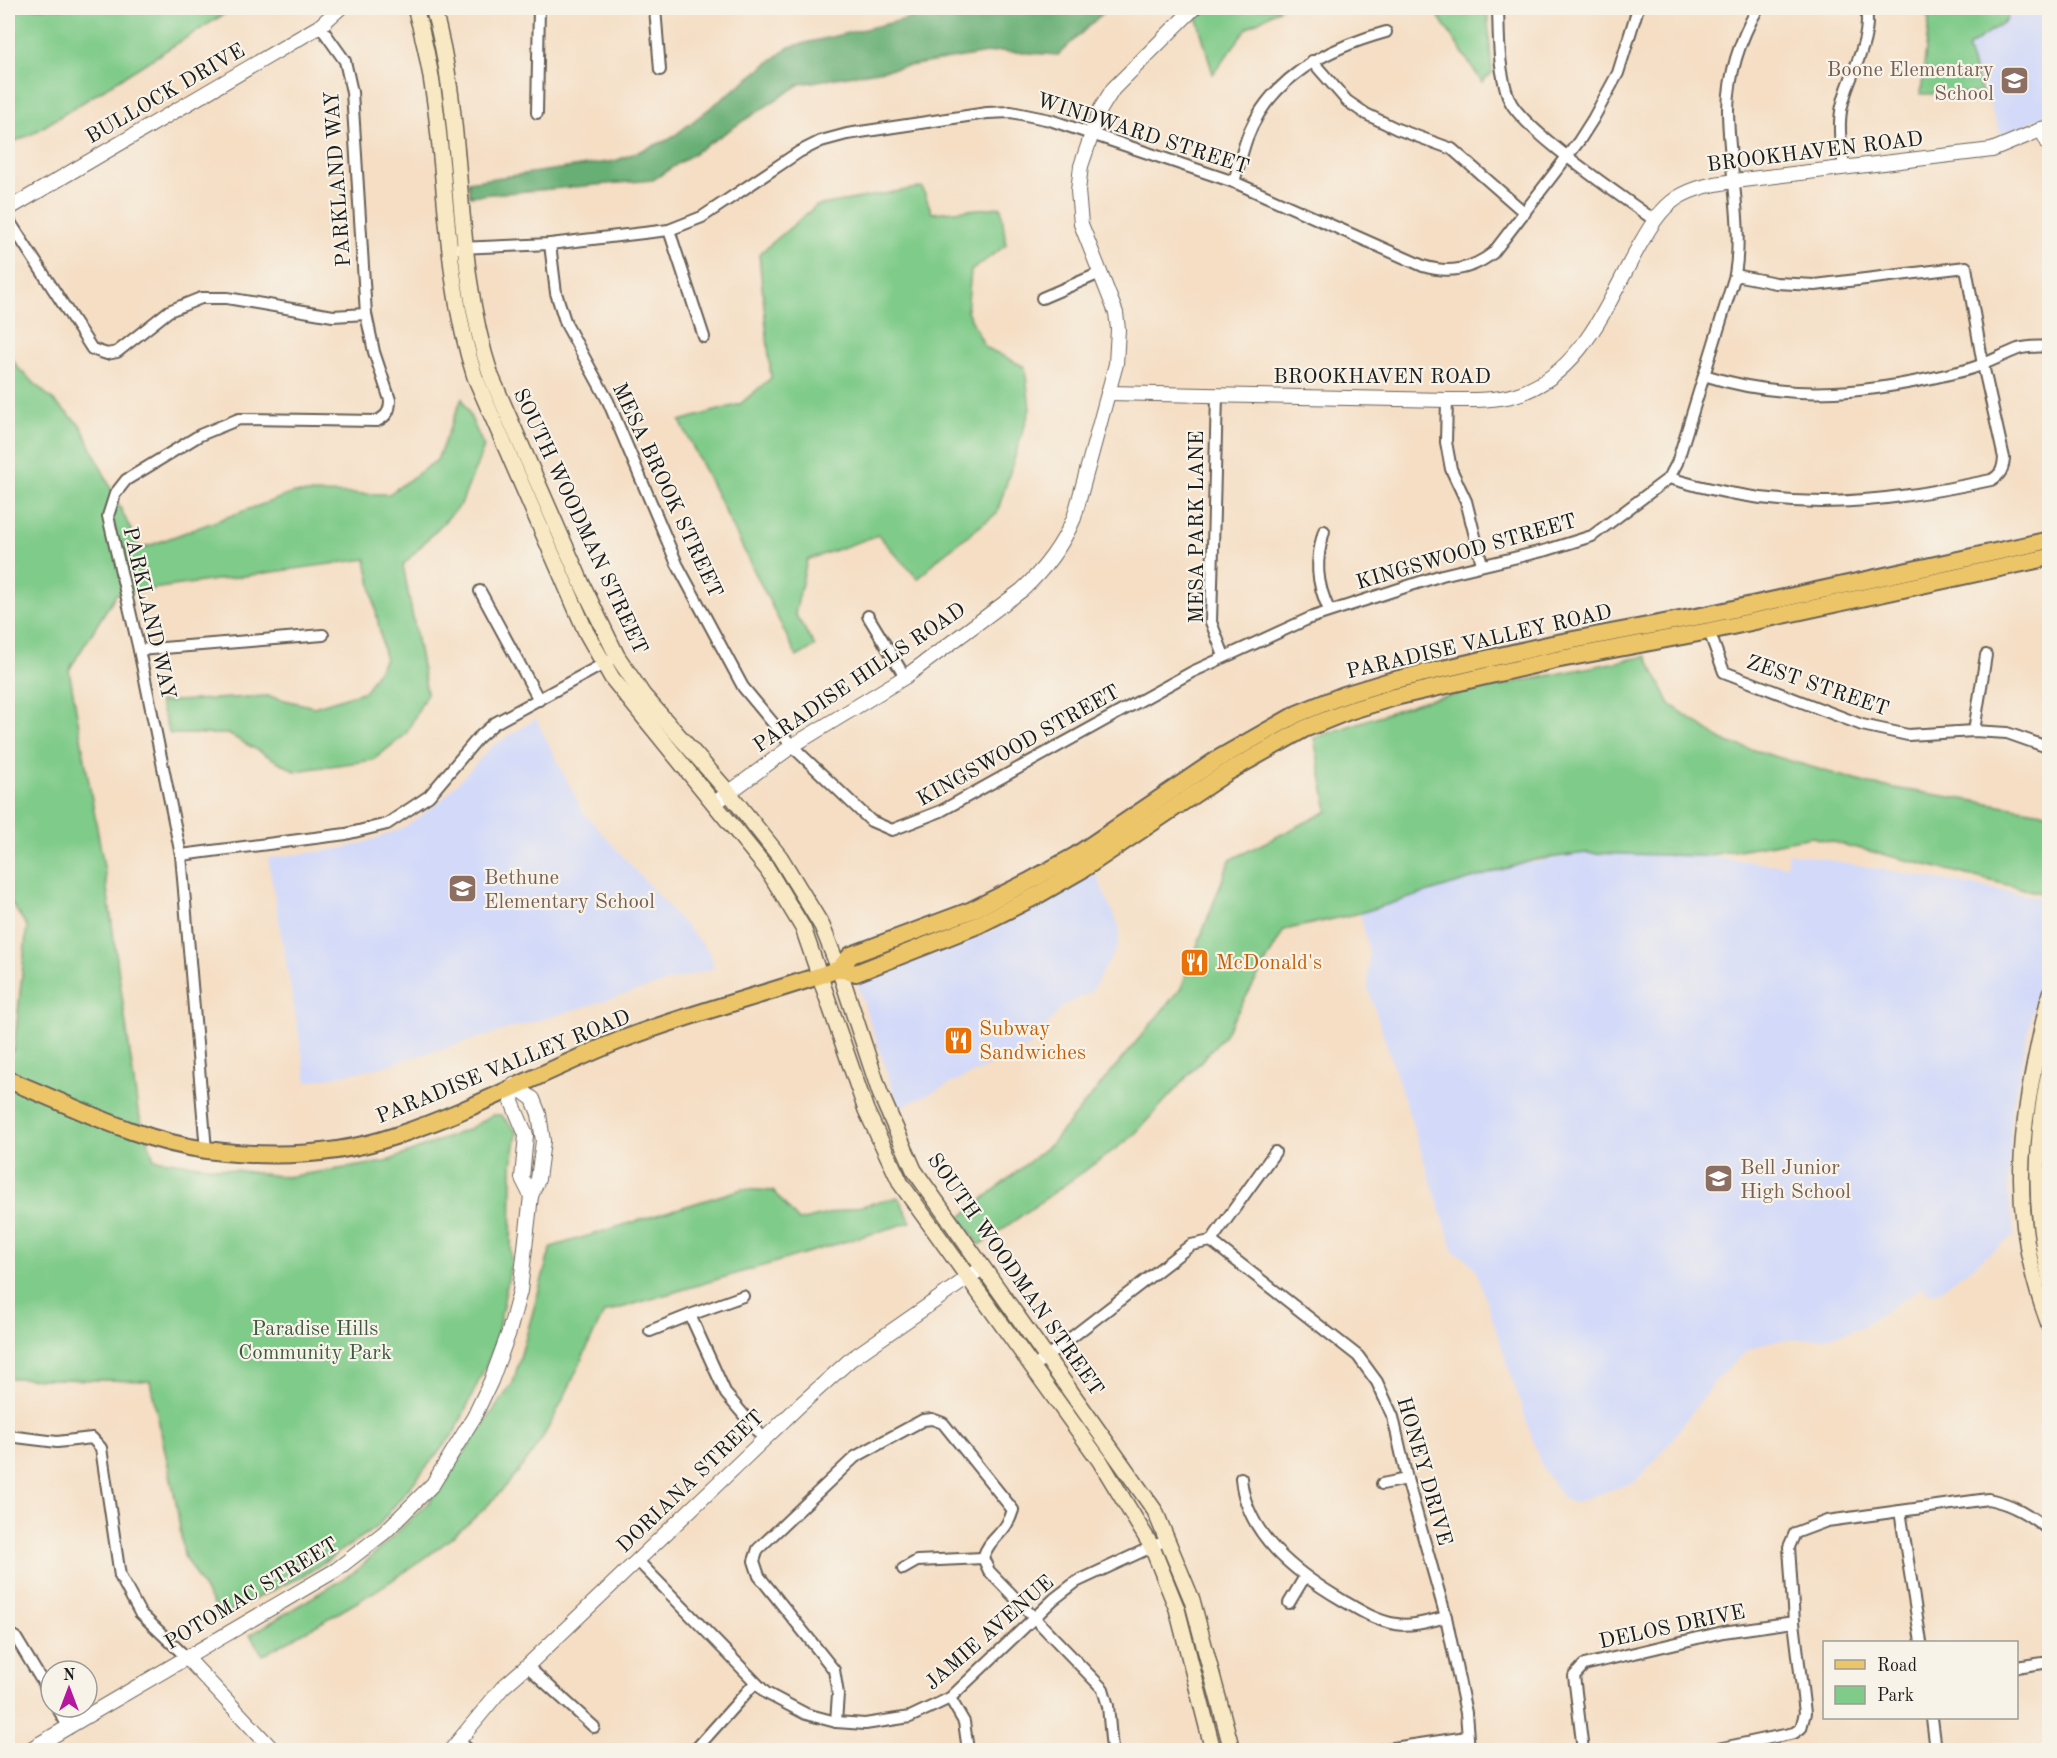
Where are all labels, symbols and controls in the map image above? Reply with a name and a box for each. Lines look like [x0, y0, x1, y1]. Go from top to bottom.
street label: BULLOCK DRIVE [83, 40, 249, 148]
place label: Boone Elementary School [1827, 60, 1994, 105]
school or university icon: Boone Elementary School [1999, 65, 2031, 97]
street label: PARKLAND WAY [322, 90, 355, 268]
street label: WINDWARD STREET [1034, 90, 1251, 179]
street label: BROOKHAVEN ROAD [1706, 129, 1924, 176]
street label: BROOKHAVEN ROAD [1273, 367, 1491, 388]
street label: MESA BROOK STREET [608, 380, 726, 601]
street label: SOUTH WOODMAN STREET [509, 386, 651, 658]
street label: MESA PARK LANE [1187, 431, 1208, 623]
street label: KINGSWOOD STREET [1354, 511, 1579, 594]
street label: PARKLAND WAY [118, 525, 179, 702]
street label: PARADISE HILLS ROAD [750, 599, 970, 757]
street label: PARADISE VALLEY ROAD [1345, 602, 1614, 683]
street label: ZEST STREET [1744, 652, 1891, 721]
street label: KINGSWOOD STREET [914, 682, 1124, 811]
place label: Bethune Elementary School [484, 868, 655, 913]
school or university icon: Bethune Elementary School [447, 873, 479, 905]
restaurant icon: McDonald's [1179, 946, 1211, 978]
place label: McDonald's [1216, 953, 1322, 974]
street label: PARADISE VALLEY ROAD [374, 1007, 634, 1128]
place label: Subway Sandwiches [979, 1019, 1086, 1064]
restaurant icon: Subway Sandwiches [942, 1024, 974, 1056]
street label: SOUTH WOODMAN STREET [923, 1150, 1107, 1400]
place label: Bell Junior High School [1740, 1158, 1851, 1203]
school or university icon: Bell Junior High School [1703, 1163, 1735, 1195]
park label: Paradise Hills Community Park [238, 1319, 392, 1364]
street label: HONEY DRIVE [1392, 1395, 1455, 1548]
street label: DORIANA STREET [614, 1407, 768, 1557]
street label: POTOMAC STREET [161, 1534, 342, 1654]
street label: JAMIE AVENUE [922, 1572, 1058, 1694]
street label: DELOS DRIVE [1597, 1602, 1747, 1653]
legend [1823, 1641, 2018, 1719]
text: Road [1877, 1657, 1917, 1675]
north arrow [39, 1659, 99, 1719]
text: N [63, 1668, 76, 1684]
text: Park [1877, 1687, 1914, 1705]

